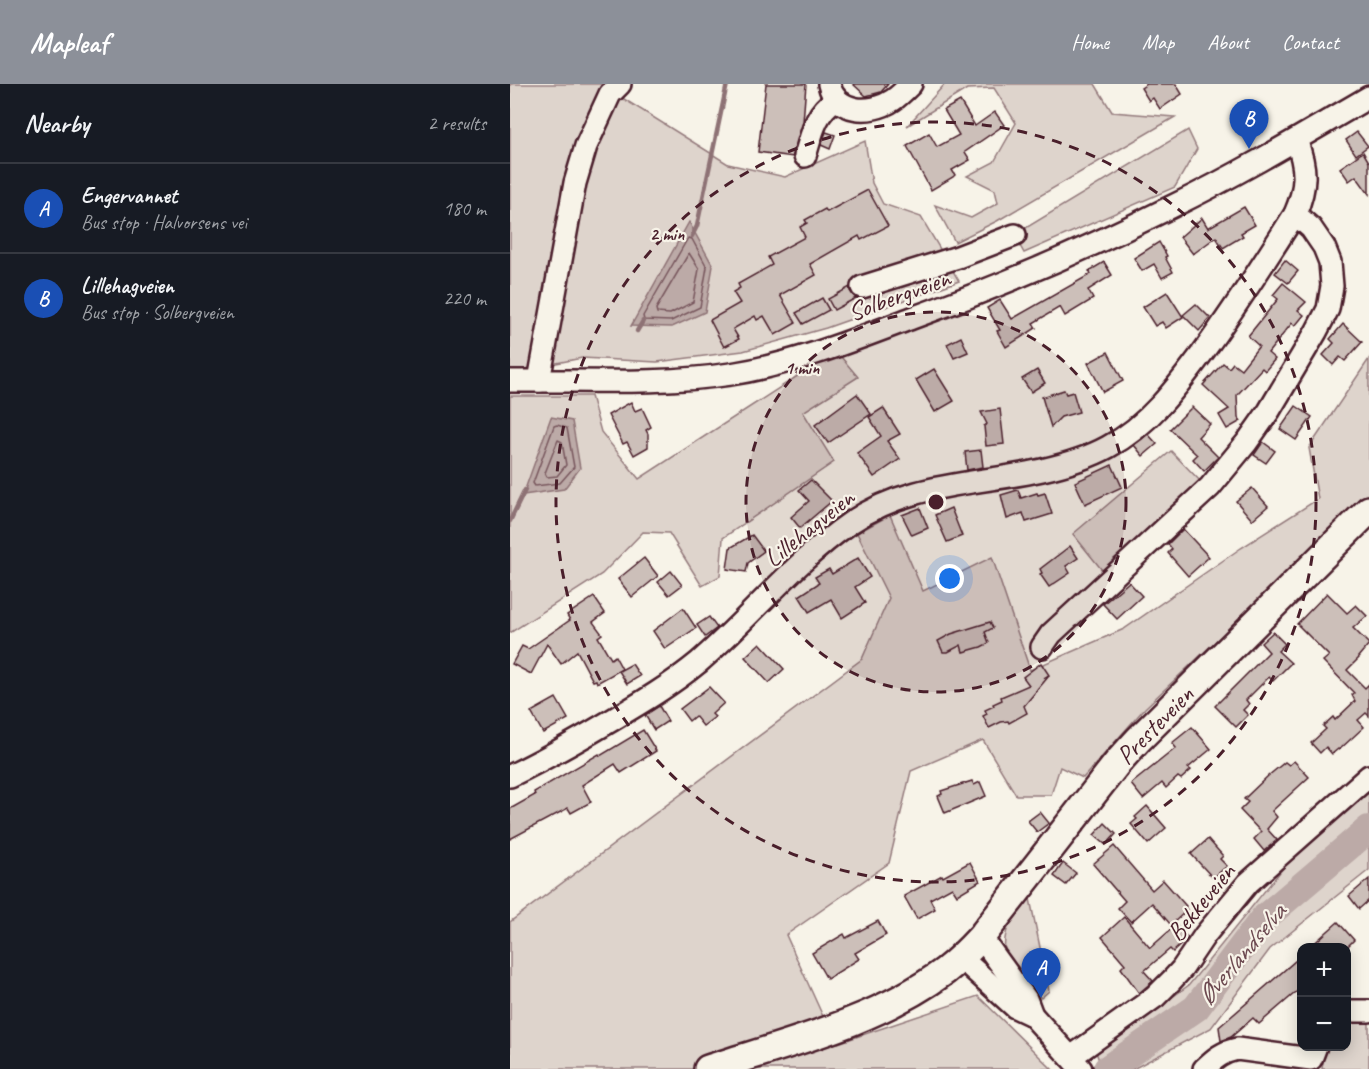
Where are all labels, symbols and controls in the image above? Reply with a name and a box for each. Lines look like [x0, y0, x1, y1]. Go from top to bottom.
text: Mapleaf [30, 25, 108, 60]
text: Home [1071, 29, 1109, 55]
text: Map [1142, 29, 1174, 55]
text: About [1207, 29, 1249, 55]
text: Contact [1282, 29, 1339, 55]
pin: B [1230, 100, 1268, 149]
text: Nearby [24, 107, 89, 140]
text: 2 results [427, 111, 486, 136]
text: Engervannet [81, 182, 177, 210]
text: A [38, 196, 49, 221]
text: 180 m [443, 196, 486, 221]
text: Bus stop · Halvorsens vei [81, 210, 247, 235]
text: 2 min [650, 223, 685, 245]
street label: Solbergveien [843, 261, 956, 329]
text: Lillehagveien [81, 272, 174, 300]
text: B [38, 286, 49, 311]
text: 220 m [443, 286, 486, 311]
text: Bus stop · Solbergveien [81, 300, 234, 325]
text: 1 min [785, 357, 820, 379]
street label: Lillehagveien [757, 481, 862, 575]
centre of rings [926, 492, 946, 512]
your location [935, 564, 964, 593]
street label: Presteveien [1109, 678, 1201, 772]
street label: Bekkeveien [1159, 855, 1243, 948]
water label: Øverlandselva [1189, 895, 1295, 1012]
map controls [1297, 943, 1351, 1051]
button: + [1297, 943, 1351, 997]
pin: A [1022, 948, 1060, 998]
button: − [1297, 997, 1351, 1051]

